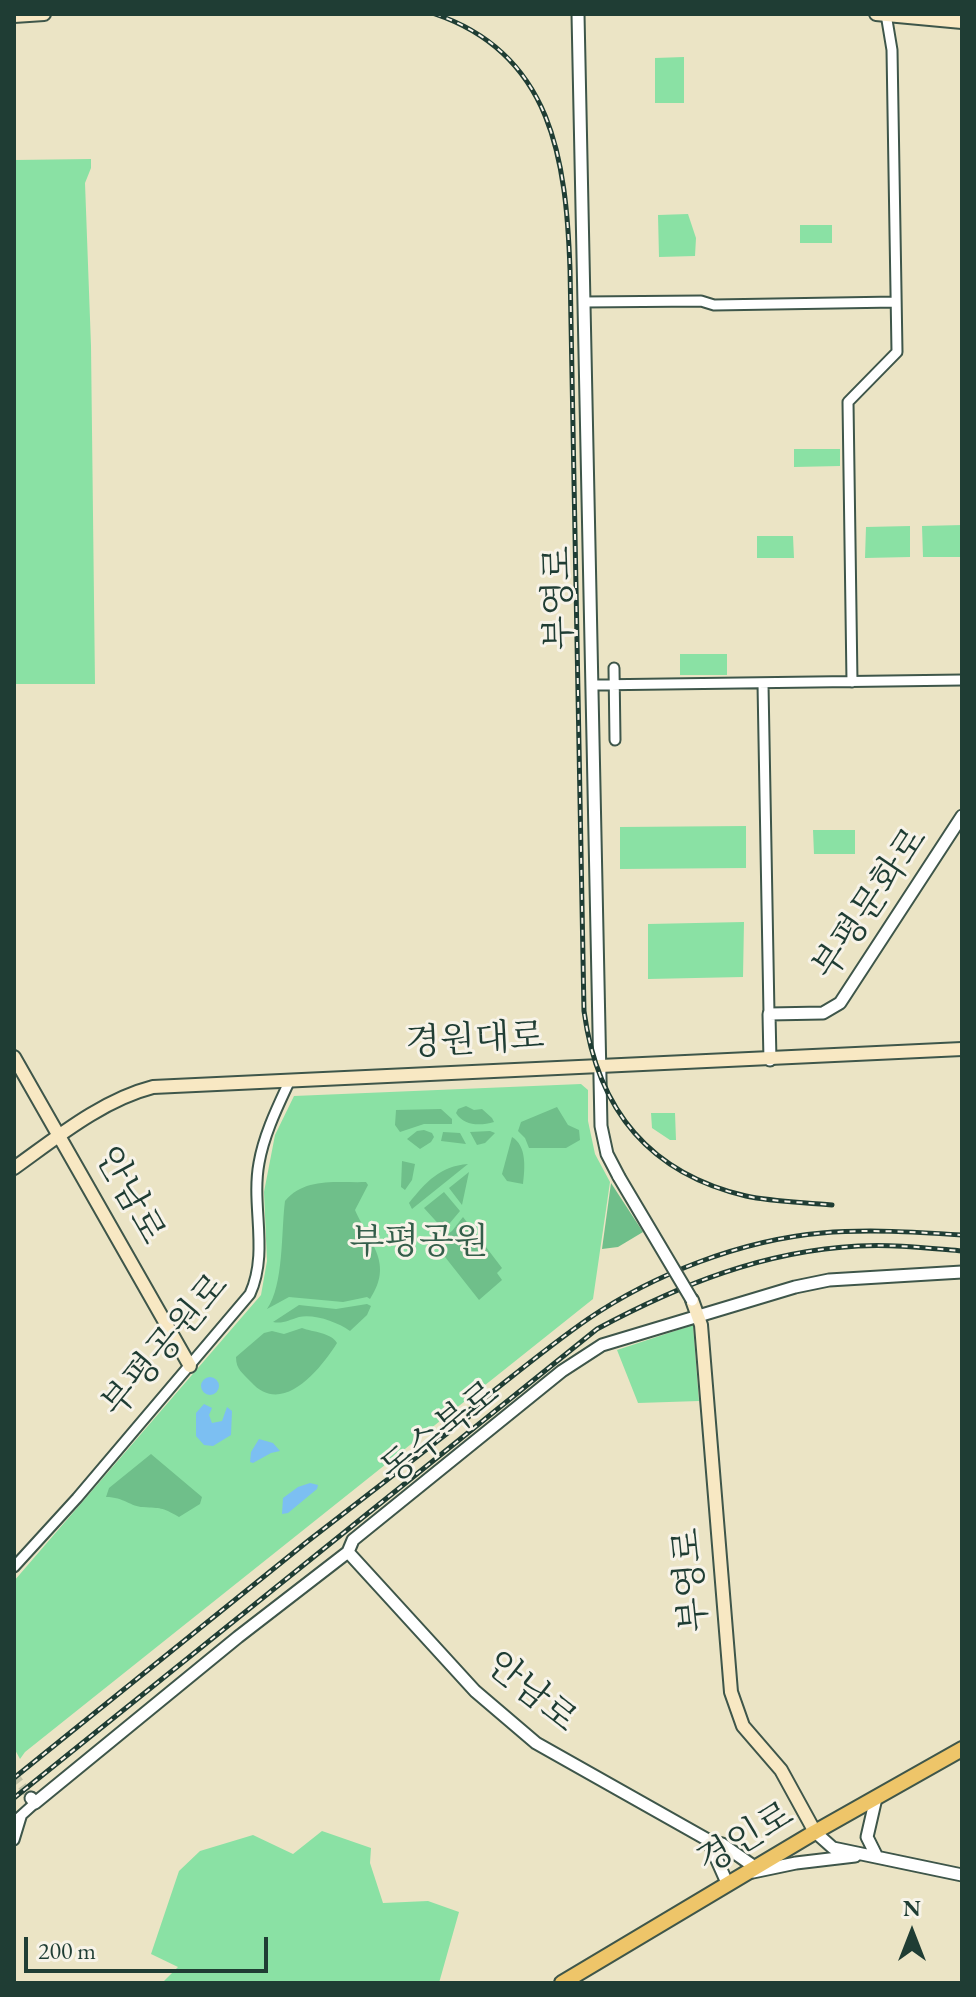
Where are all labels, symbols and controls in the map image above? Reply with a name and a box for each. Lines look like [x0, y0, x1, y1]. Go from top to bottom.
street label: 부영로 [537, 545, 583, 651]
street label: 부평문화로 [804, 820, 938, 988]
street label: 경원대로 [404, 1016, 546, 1066]
street label: 안남로 [85, 1140, 173, 1252]
park label: 부평공원 [349, 1221, 489, 1265]
street label: 부평공원로 [94, 1266, 238, 1426]
street label: 동수북로 [373, 1372, 509, 1494]
street label: 부영로 [666, 1526, 718, 1634]
street label: 안남로 [477, 1643, 585, 1743]
street label: 경인로 [690, 1794, 802, 1884]
north arrow [872, 1893, 952, 1973]
text: N [903, 1894, 921, 1923]
scale bar [28, 1921, 272, 1971]
text: 200 m [38, 1935, 96, 1966]

